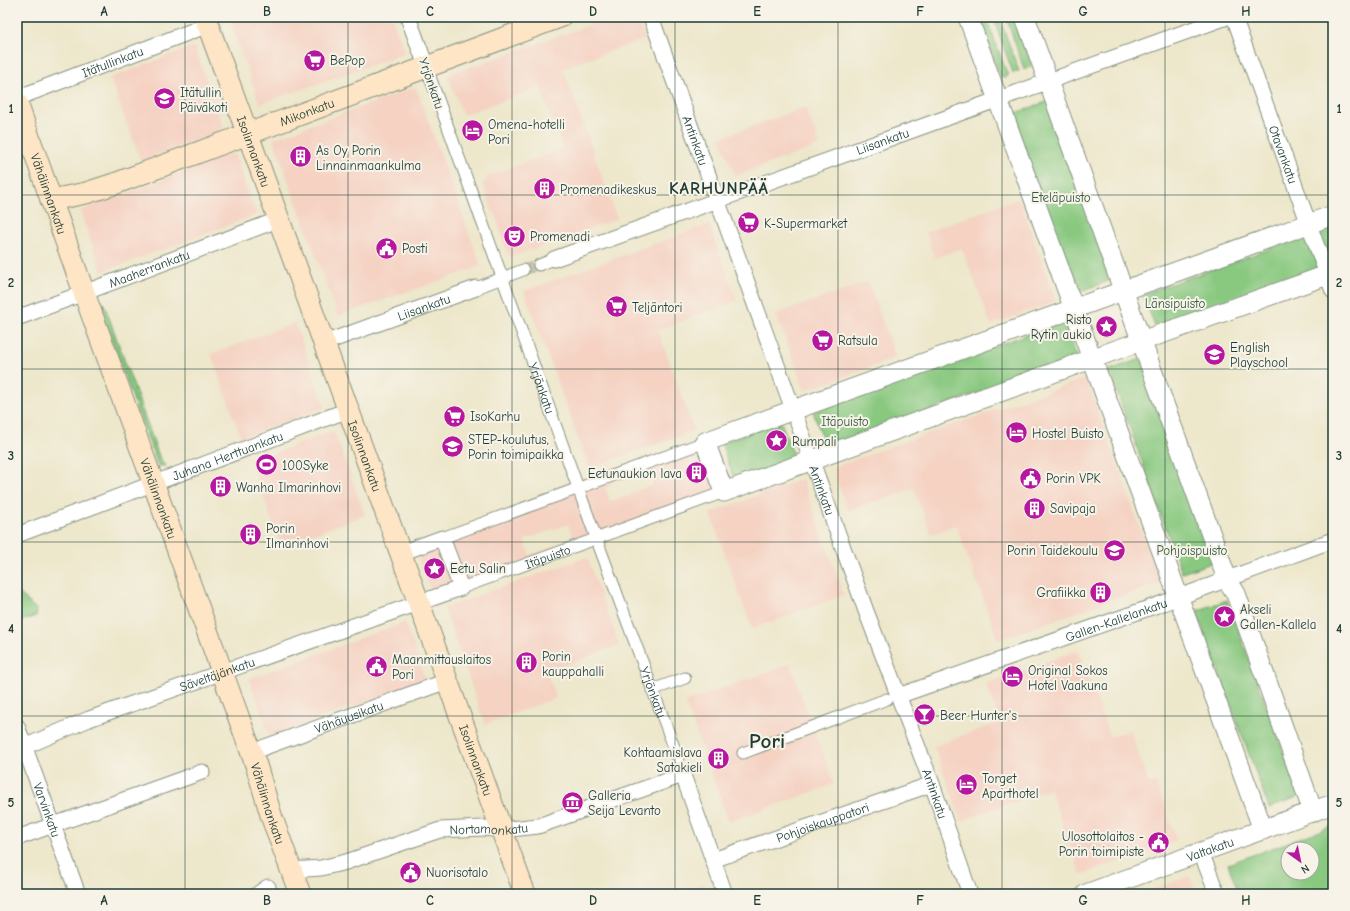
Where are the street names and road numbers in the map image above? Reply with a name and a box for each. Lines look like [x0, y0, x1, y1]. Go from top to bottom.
street label: Itätullinkatu [80, 44, 145, 81]
street label: Yrjönkatu [416, 56, 447, 111]
street label: Mikonkatu [278, 95, 336, 129]
street label: Antinkatu [679, 113, 711, 167]
street label: Isolinnankatu [234, 114, 273, 189]
street label: Otavankatu [1266, 123, 1301, 186]
street label: Liisankatu [854, 125, 911, 158]
street label: Vähälinnankatu [27, 151, 70, 236]
street label: Maaherrankatu [107, 247, 192, 291]
street label: Liisankatu [396, 291, 452, 324]
street label: Yrjönkatu [525, 360, 558, 415]
street label: Isolinnankatu [345, 418, 384, 494]
street label: Juhana Herttuankatu [170, 428, 285, 484]
street label: Vähälinnankatu [137, 456, 180, 541]
street label: Antinkatu [806, 463, 838, 517]
street label: Itäpuisto [523, 542, 573, 572]
street label: Gallen-Kallelankatu [1063, 595, 1169, 645]
street label: Säveltäjänkatu [177, 654, 257, 695]
street label: Yrjönkatu [637, 665, 669, 720]
street label: Vähäuusikatu [313, 698, 385, 736]
street label: Isolinnankatu [456, 723, 496, 798]
street label: Vähälinnankatu [248, 761, 288, 846]
street label: Antinkatu [919, 767, 950, 821]
street label: Varvinkatu [30, 781, 64, 839]
street label: Pohjoiskauppatori [774, 799, 871, 845]
street label: Nortamonkatu [449, 820, 529, 838]
street label: Valtakatu [1185, 834, 1236, 865]

